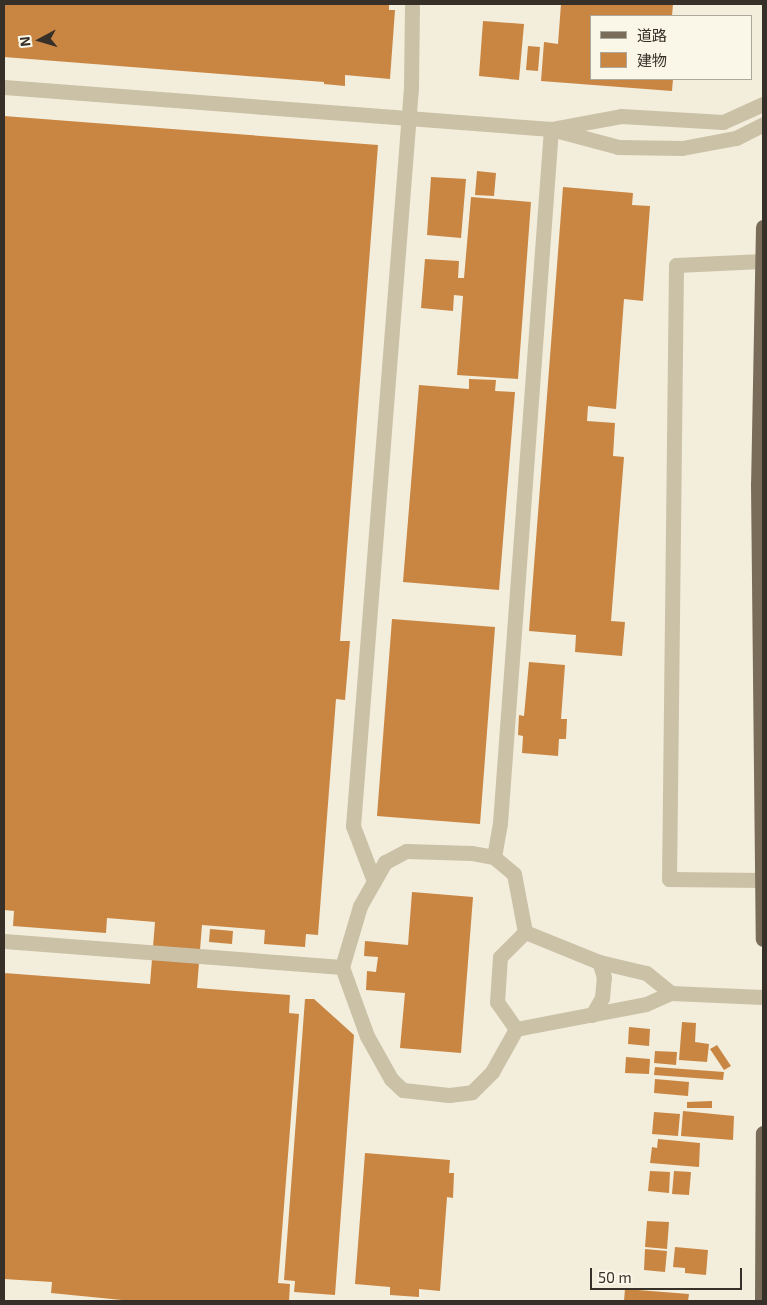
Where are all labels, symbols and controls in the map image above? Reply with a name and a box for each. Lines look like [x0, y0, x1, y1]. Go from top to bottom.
north arrow [15, 15, 65, 65]
legend [590, 15, 752, 80]
text: 道路 [637, 26, 667, 44]
text: N [16, 36, 34, 48]
text: 建物 [637, 51, 667, 69]
scale bar [592, 1258, 744, 1290]
text: 50 m [598, 1268, 632, 1286]

